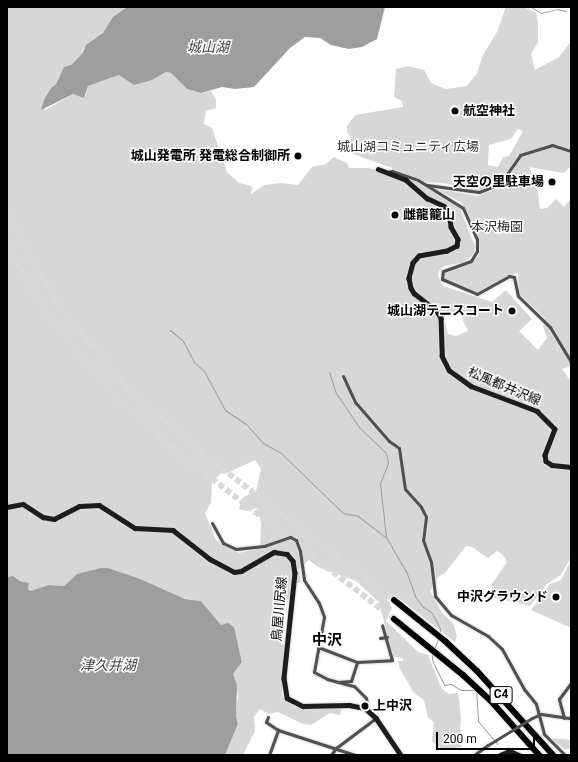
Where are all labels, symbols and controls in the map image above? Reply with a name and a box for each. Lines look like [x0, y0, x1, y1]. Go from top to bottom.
water label: 城山湖 [187, 39, 229, 55]
place label: 航空神社 [463, 103, 515, 119]
marker: 航空神社 [450, 106, 460, 116]
park label: 城山湖コミュニティ広場 [337, 139, 479, 155]
place label: 城山発電所 発電総合制御所 [131, 148, 290, 164]
marker: 城山発電所 発電総合制御所 [293, 151, 303, 161]
place label: 天空の里駐車場 [453, 174, 544, 190]
marker: 天空の里駐車場 [547, 177, 557, 187]
place label: 雌龍籠山 [403, 207, 455, 223]
marker: 雌龍籠山 [390, 210, 400, 220]
park label: 本沢梅園 [471, 219, 523, 235]
place label: 城山湖テニスコート [387, 303, 504, 319]
marker: 城山湖テニスコート [507, 306, 517, 316]
street label: 松風都井沢線 [465, 365, 543, 409]
street label: 鳥屋川尻線 [269, 576, 291, 642]
place label: 中沢グラウンド [457, 589, 548, 605]
marker: 中沢グラウンド [551, 592, 561, 602]
district label: 中沢 [312, 632, 342, 650]
water label: 津久井湖 [80, 657, 136, 673]
road number: C4 [489, 685, 513, 705]
place label: 上中沢 [373, 698, 412, 714]
marker: 上中沢 [360, 701, 370, 711]
scale bar [438, 724, 537, 750]
text: 200 m [443, 732, 477, 746]

